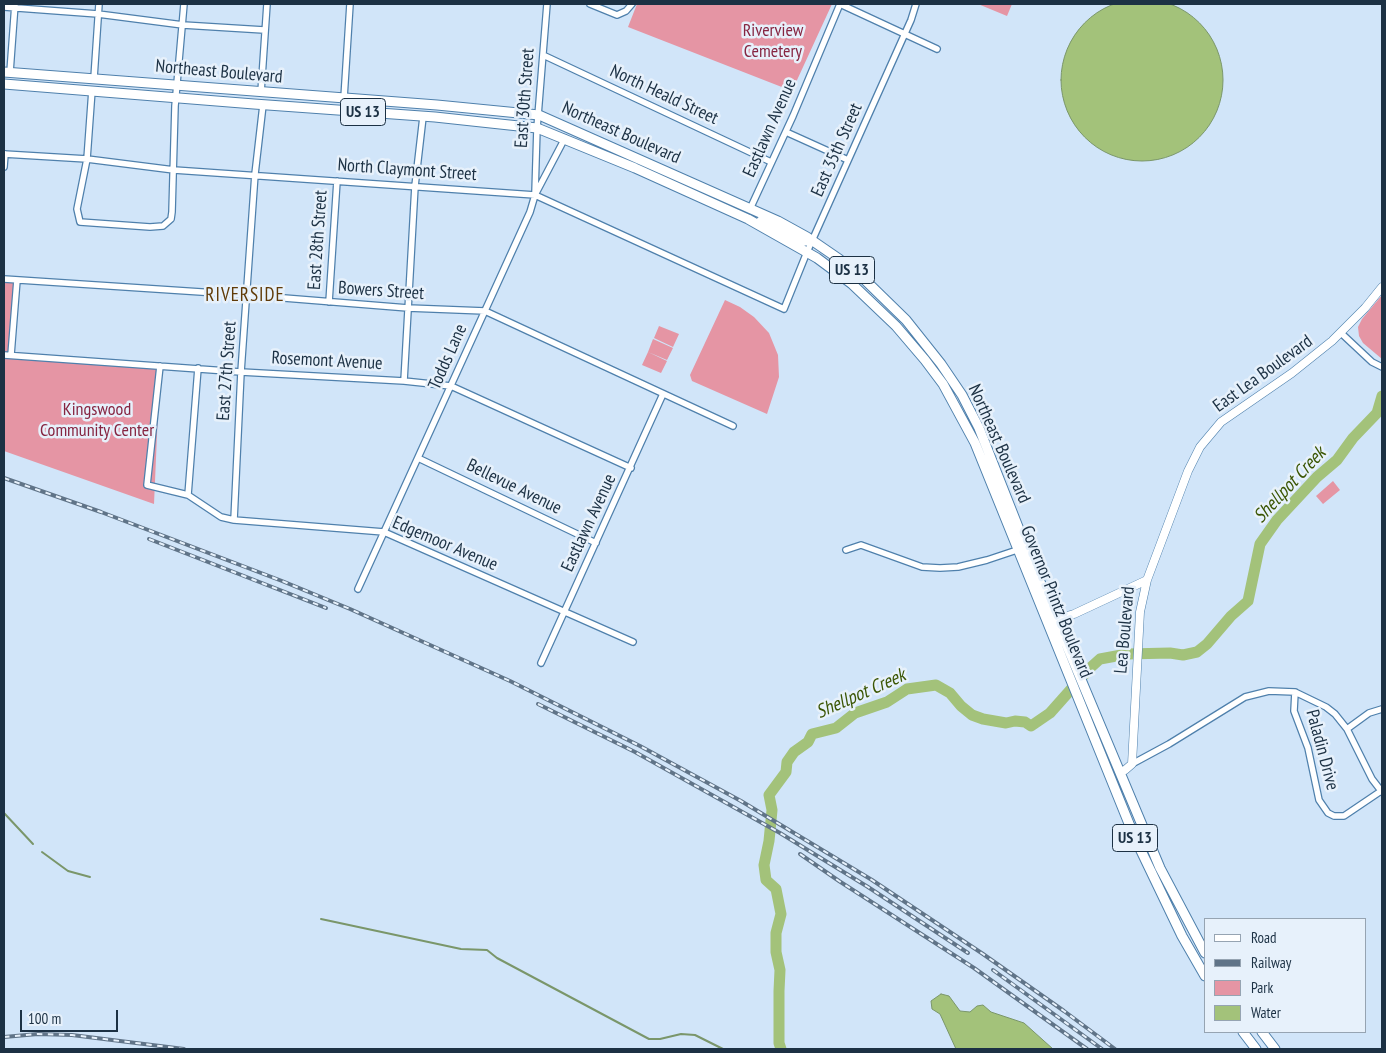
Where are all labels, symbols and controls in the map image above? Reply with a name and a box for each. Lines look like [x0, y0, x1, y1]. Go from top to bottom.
park label: Riverview Cemetery [743, 20, 803, 62]
street label: East 30th Street [511, 47, 539, 149]
street label: Northeast Boulevard [155, 56, 283, 88]
street label: North Heald Street [606, 61, 722, 129]
street label: Eastlawn Avenue [739, 76, 801, 180]
street label: Northeast Boulevard [558, 97, 684, 169]
road number: US 13 [340, 98, 386, 125]
street label: East 35th Street [807, 100, 867, 200]
street label: North Claymont Street [337, 154, 477, 186]
street label: East 28th Street [304, 189, 332, 291]
road number: US 13 [830, 256, 874, 284]
street label: Bowers Street [337, 277, 425, 305]
district label: RIVERSIDE [204, 285, 286, 307]
street label: East 27th Street [213, 320, 241, 422]
street label: Todds Lane [424, 321, 472, 393]
street label: East Lea Boulevard [1209, 331, 1317, 417]
street label: Rosemont Avenue [271, 347, 383, 375]
street label: Northeast Boulevard [963, 381, 1035, 507]
park label: Kingswood Community Center [40, 399, 154, 442]
water label: Shellpot Creek [1249, 442, 1331, 528]
street label: Bellevue Avenue [463, 455, 565, 519]
street label: Eastlawn Avenue [557, 471, 621, 575]
street label: Edgemoor Avenue [389, 512, 501, 576]
street label: Governor Printz Boulevard [1016, 523, 1096, 681]
street label: Lea Boulevard [1110, 586, 1140, 674]
water label: Shellpot Creek [813, 664, 909, 724]
street label: Paladin Drive [1301, 707, 1343, 793]
road number: US 13 [1112, 824, 1158, 851]
legend [1204, 918, 1366, 1033]
text: Road [1251, 928, 1277, 947]
text: Railway [1251, 953, 1291, 972]
text: Park [1251, 978, 1273, 997]
scale bar [22, 1000, 120, 1032]
text: Water [1251, 1003, 1281, 1022]
text: 100 m [28, 1009, 61, 1028]

